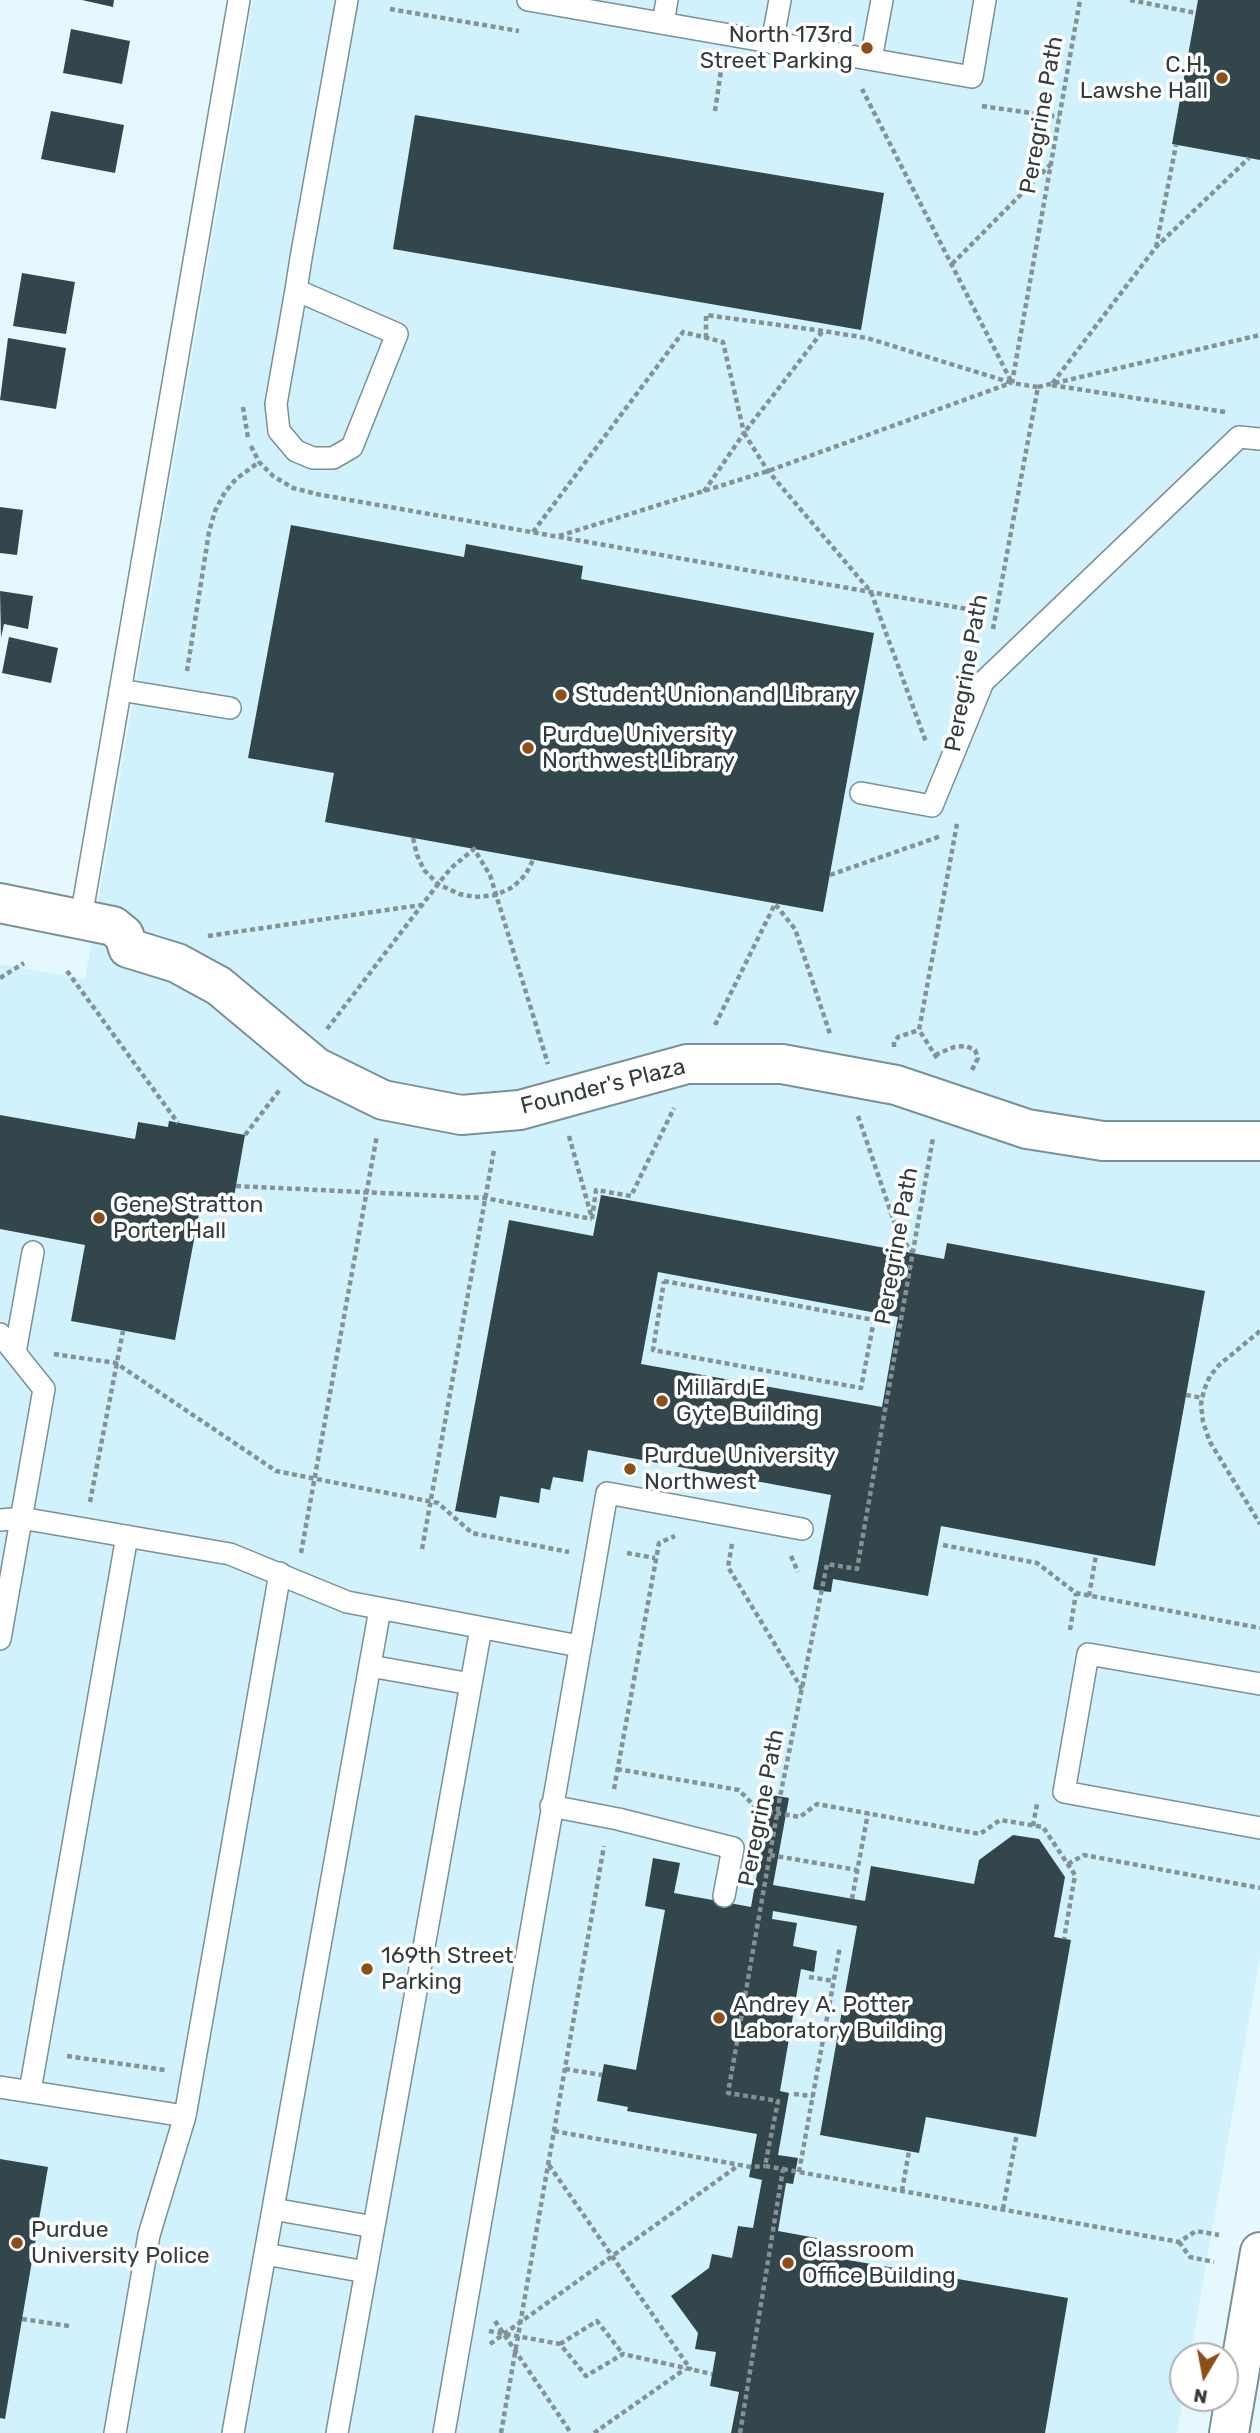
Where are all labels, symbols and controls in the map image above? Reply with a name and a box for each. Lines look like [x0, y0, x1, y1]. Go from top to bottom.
place label: North 173rd Street Parking [700, 21, 853, 75]
street label: Peregrine Path [1015, 34, 1069, 196]
marker: North 173rd Street Parking [859, 40, 875, 56]
place label: C.H. Lawshe Hall [1080, 51, 1208, 105]
marker: C.H. Lawshe Hall [1214, 70, 1230, 86]
street label: Peregrine Path [940, 592, 994, 754]
place label: Student Union and Library [575, 681, 856, 709]
marker: Student Union and Library [553, 687, 569, 703]
place label: Purdue University Northwest Library [542, 721, 735, 775]
marker: Purdue University Northwest Library [520, 740, 536, 756]
street label: Founder's Plaza [518, 1053, 688, 1121]
street label: Peregrine Path [870, 1165, 924, 1327]
place label: Gene Stratton Porter Hall [113, 1191, 264, 1245]
marker: Gene Stratton Porter Hall [91, 1210, 107, 1226]
place label: Millard E Gyte Building [676, 1374, 819, 1428]
marker: Millard E Gyte Building [654, 1393, 670, 1409]
place label: Purdue University Northwest [644, 1442, 836, 1496]
marker: Purdue University Northwest [622, 1461, 638, 1477]
street label: Peregrine Path [733, 1727, 791, 1889]
place label: 169th Street Parking [381, 1942, 513, 1996]
marker: 169th Street Parking [359, 1961, 375, 1977]
place label: Andrey A. Potter Laboratory Building [733, 1991, 943, 2045]
marker: Andrey A. Potter Laboratory Building [711, 2010, 727, 2026]
place label: Purdue University Police [31, 2216, 210, 2270]
marker: Purdue University Police [9, 2235, 25, 2251]
place label: Classroom Office Building [802, 2236, 956, 2290]
marker: Classroom Office Building [780, 2255, 796, 2271]
north arrow [1169, 2342, 1239, 2412]
text: N [1192, 2384, 1209, 2409]

